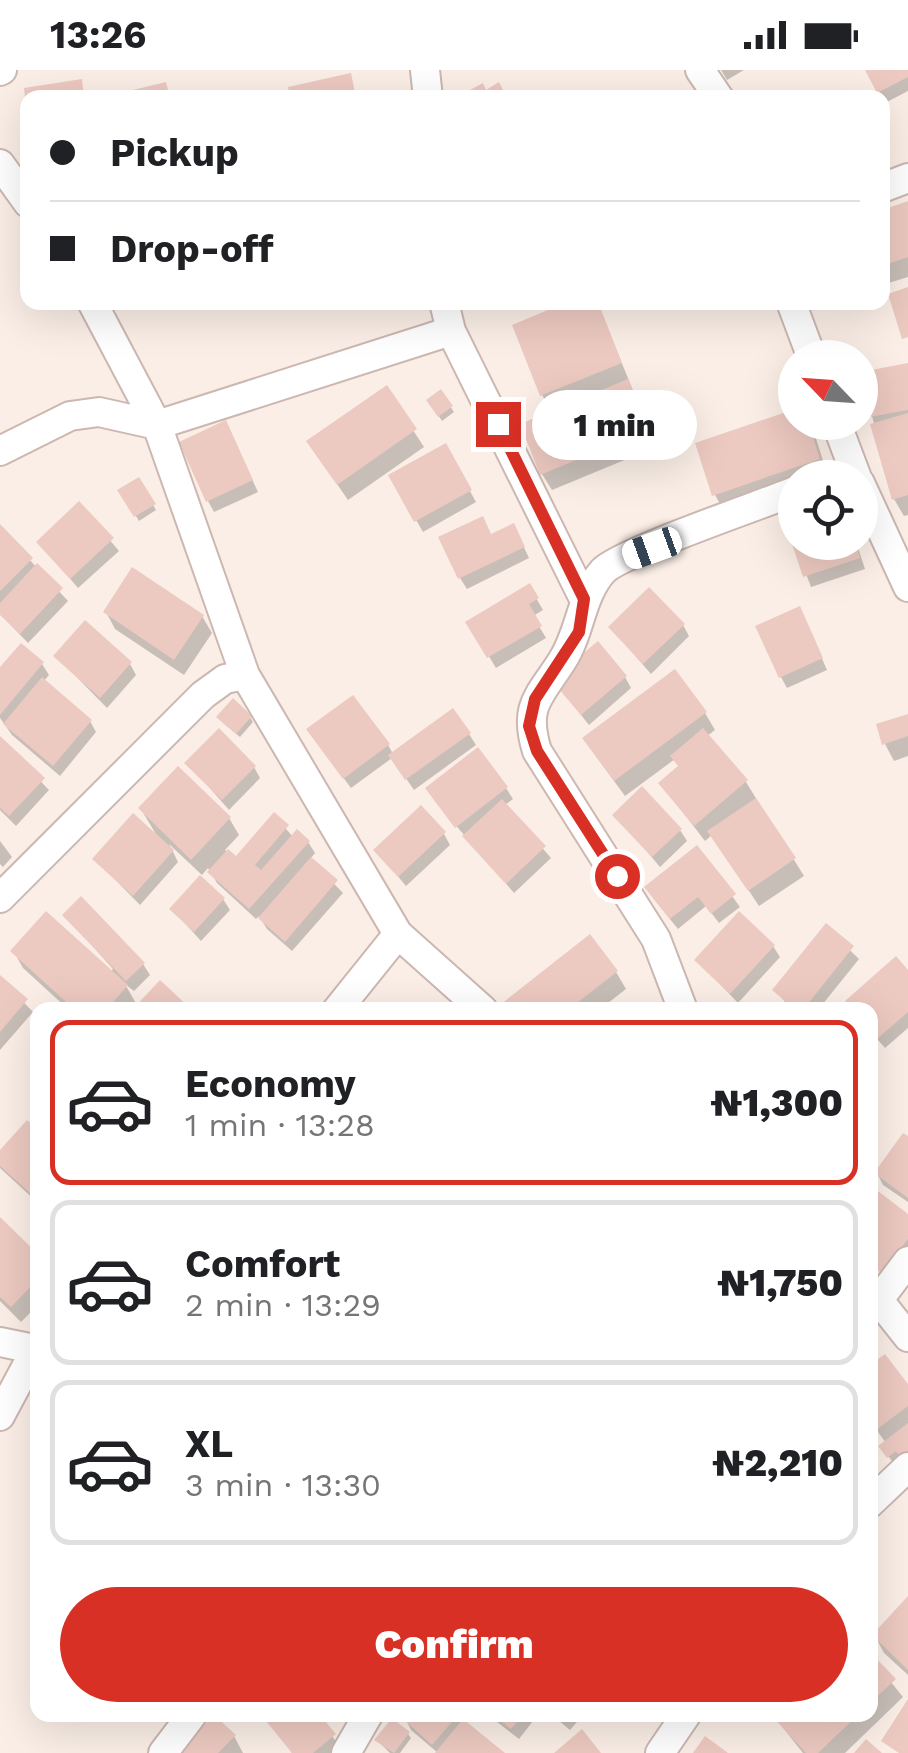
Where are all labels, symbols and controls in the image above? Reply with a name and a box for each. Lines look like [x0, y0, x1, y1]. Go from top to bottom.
text: 13:26 [50, 13, 146, 57]
text: Pickup [110, 131, 239, 175]
text: Drop-off [110, 227, 274, 271]
north arrow [778, 340, 878, 440]
map controls [778, 340, 878, 560]
callout: 1 min [533, 389, 698, 459]
route end [476, 402, 521, 447]
text: 1 min [573, 406, 656, 444]
button: locate [778, 460, 878, 560]
car [619, 524, 685, 572]
route start [595, 854, 640, 899]
icon: car [65, 1058, 155, 1148]
text: Economy [185, 1062, 356, 1106]
text: ₦1,300 [710, 1081, 843, 1125]
text: 1 min · 13:28 [185, 1106, 375, 1144]
icon: car [65, 1238, 155, 1328]
text: Comfort [185, 1242, 340, 1286]
text: ₦1,750 [717, 1261, 843, 1305]
text: 2 min · 13:29 [185, 1286, 381, 1324]
icon: car [65, 1418, 155, 1508]
text: XL [185, 1422, 233, 1466]
text: ₦2,210 [712, 1441, 843, 1485]
text: 3 min · 13:30 [185, 1466, 381, 1504]
button: Confirm [60, 1587, 848, 1702]

